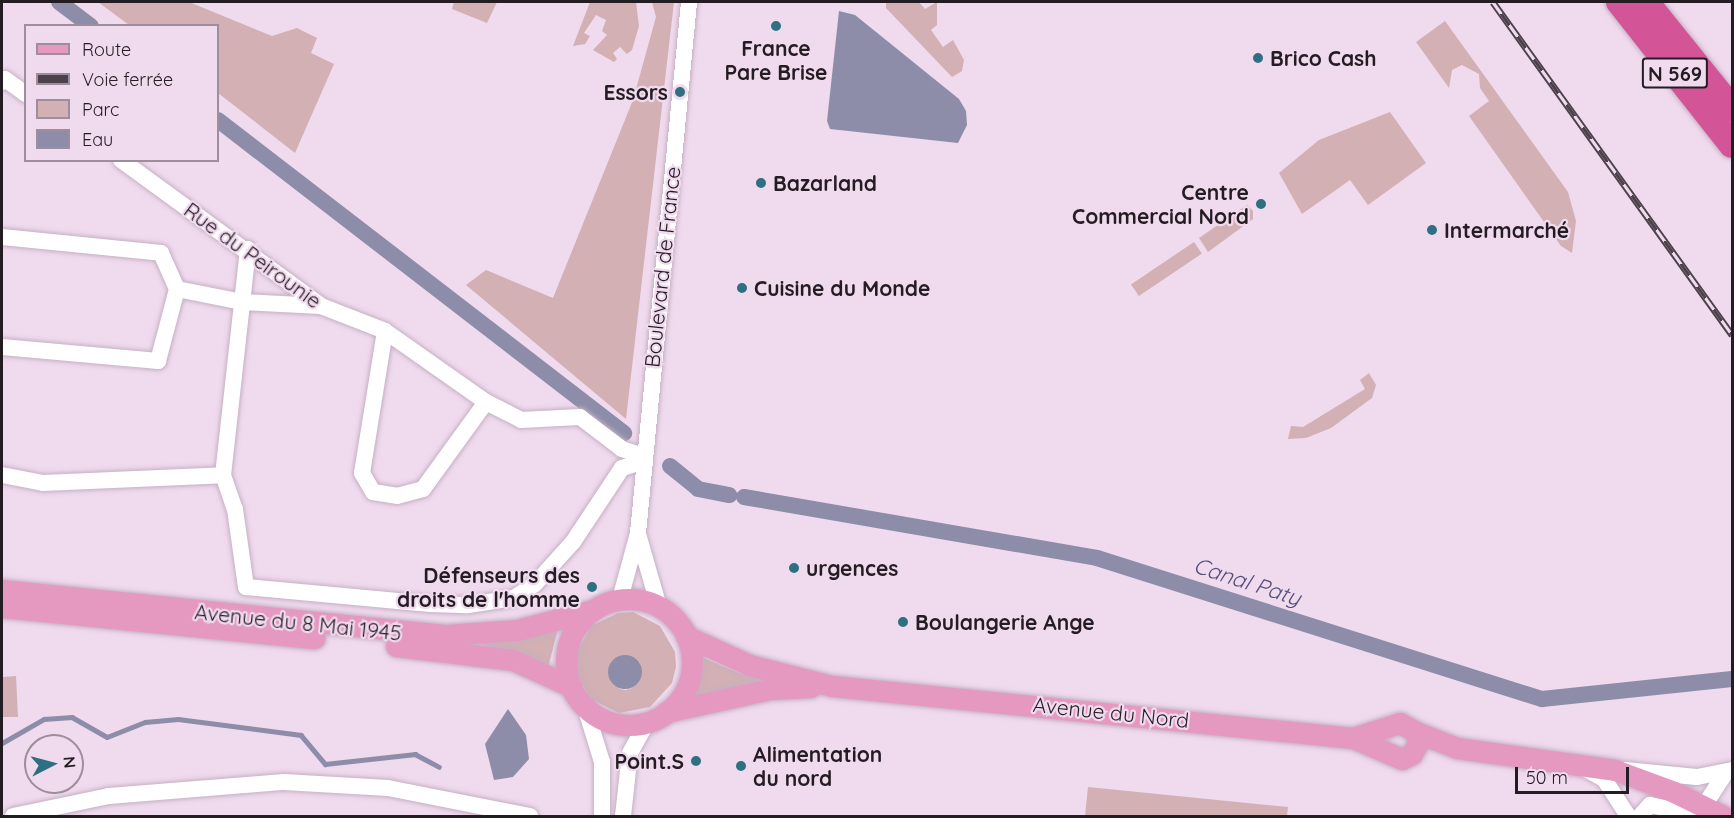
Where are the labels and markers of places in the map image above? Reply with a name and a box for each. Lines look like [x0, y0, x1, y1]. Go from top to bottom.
marker: France Pare Brise [769, 19, 783, 33]
place label: France Pare Brise [724, 35, 828, 85]
place label: Brico Cash [1270, 45, 1377, 71]
marker: Brico Cash [1251, 51, 1265, 65]
place label: Essors [603, 79, 668, 105]
marker: Essors [673, 85, 687, 99]
place label: Bazarland [773, 170, 877, 196]
marker: Bazarland [754, 176, 768, 190]
place label: Centre Commercial Nord [1072, 179, 1249, 229]
marker: Centre Commercial Nord [1254, 197, 1268, 211]
place label: Intermarché [1444, 217, 1569, 243]
marker: Intermarché [1425, 223, 1439, 237]
place label: Cuisine du Monde [754, 275, 930, 301]
marker: Cuisine du Monde [735, 281, 749, 295]
place label: urgences [806, 555, 898, 581]
marker: urgences [787, 561, 801, 575]
place label: Défenseurs des droits de l'homme [397, 562, 580, 612]
marker: Défenseurs des droits de l'homme [585, 580, 599, 594]
place label: Boulangerie Ange [915, 609, 1095, 635]
marker: Boulangerie Ange [896, 615, 910, 629]
place label: Alimentation du nord [753, 741, 882, 791]
place label: Point.S [615, 748, 684, 774]
marker: Point.S [689, 754, 703, 768]
marker: Alimentation du nord [734, 759, 748, 773]

